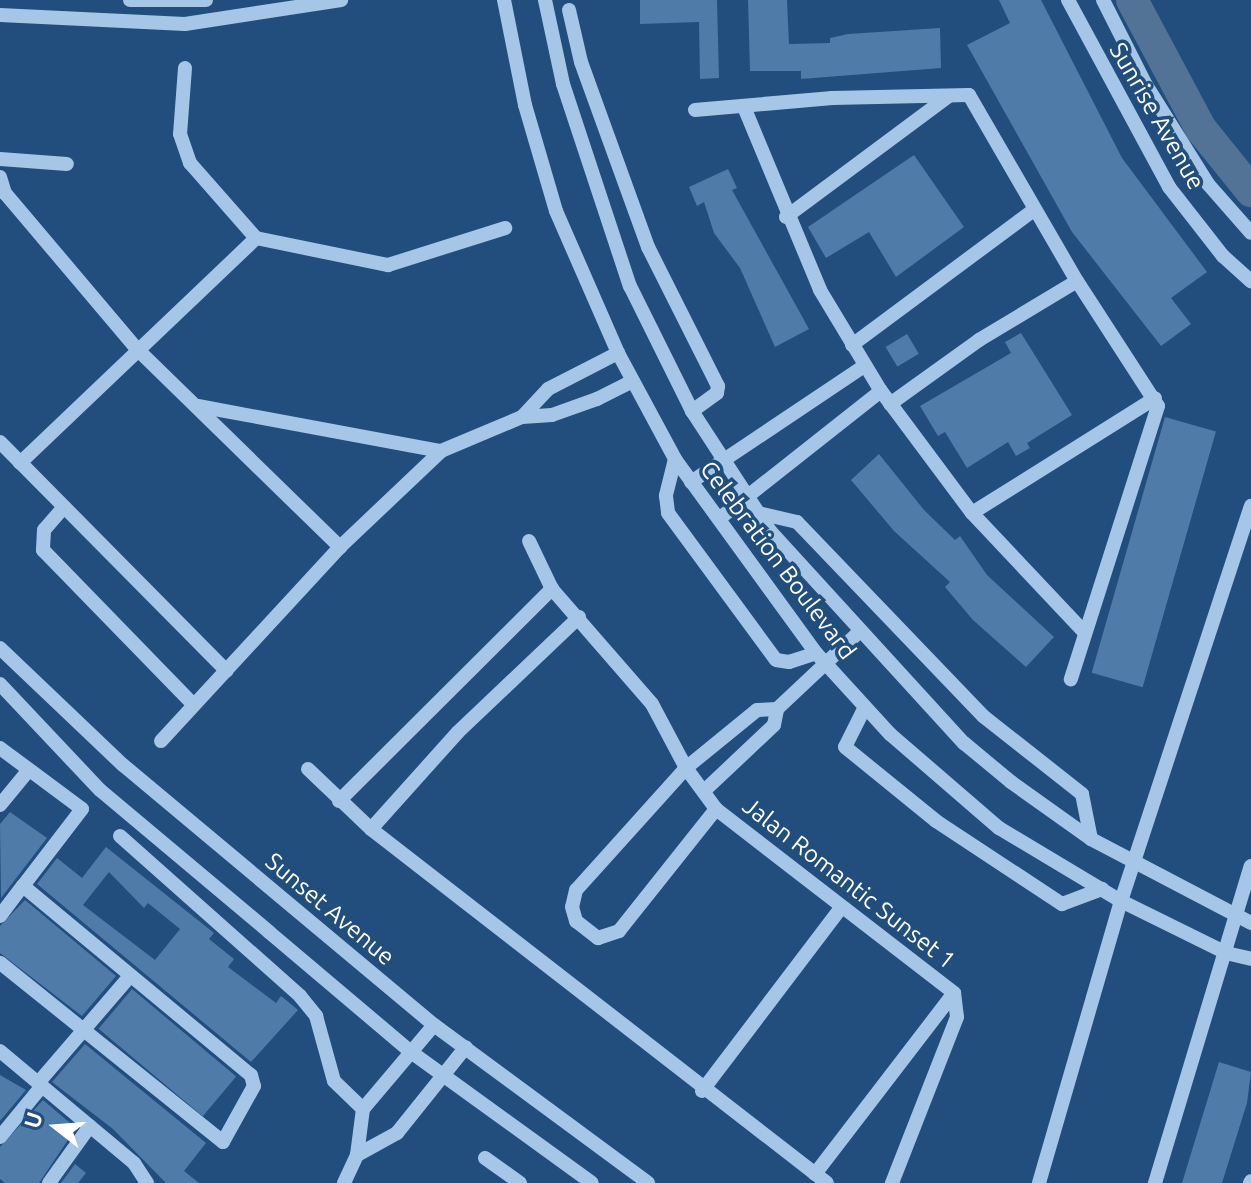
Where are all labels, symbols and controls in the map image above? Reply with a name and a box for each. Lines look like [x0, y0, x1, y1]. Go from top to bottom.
street label: Sunrise Avenue [1103, 37, 1211, 195]
street label: Celebration Boulevard [694, 455, 862, 665]
street label: Jalan Romantic Sunset 1 [737, 791, 961, 975]
street label: Sunset Avenue [260, 847, 400, 971]
north arrow [16, 1087, 96, 1167]
text: U [18, 1109, 47, 1131]

